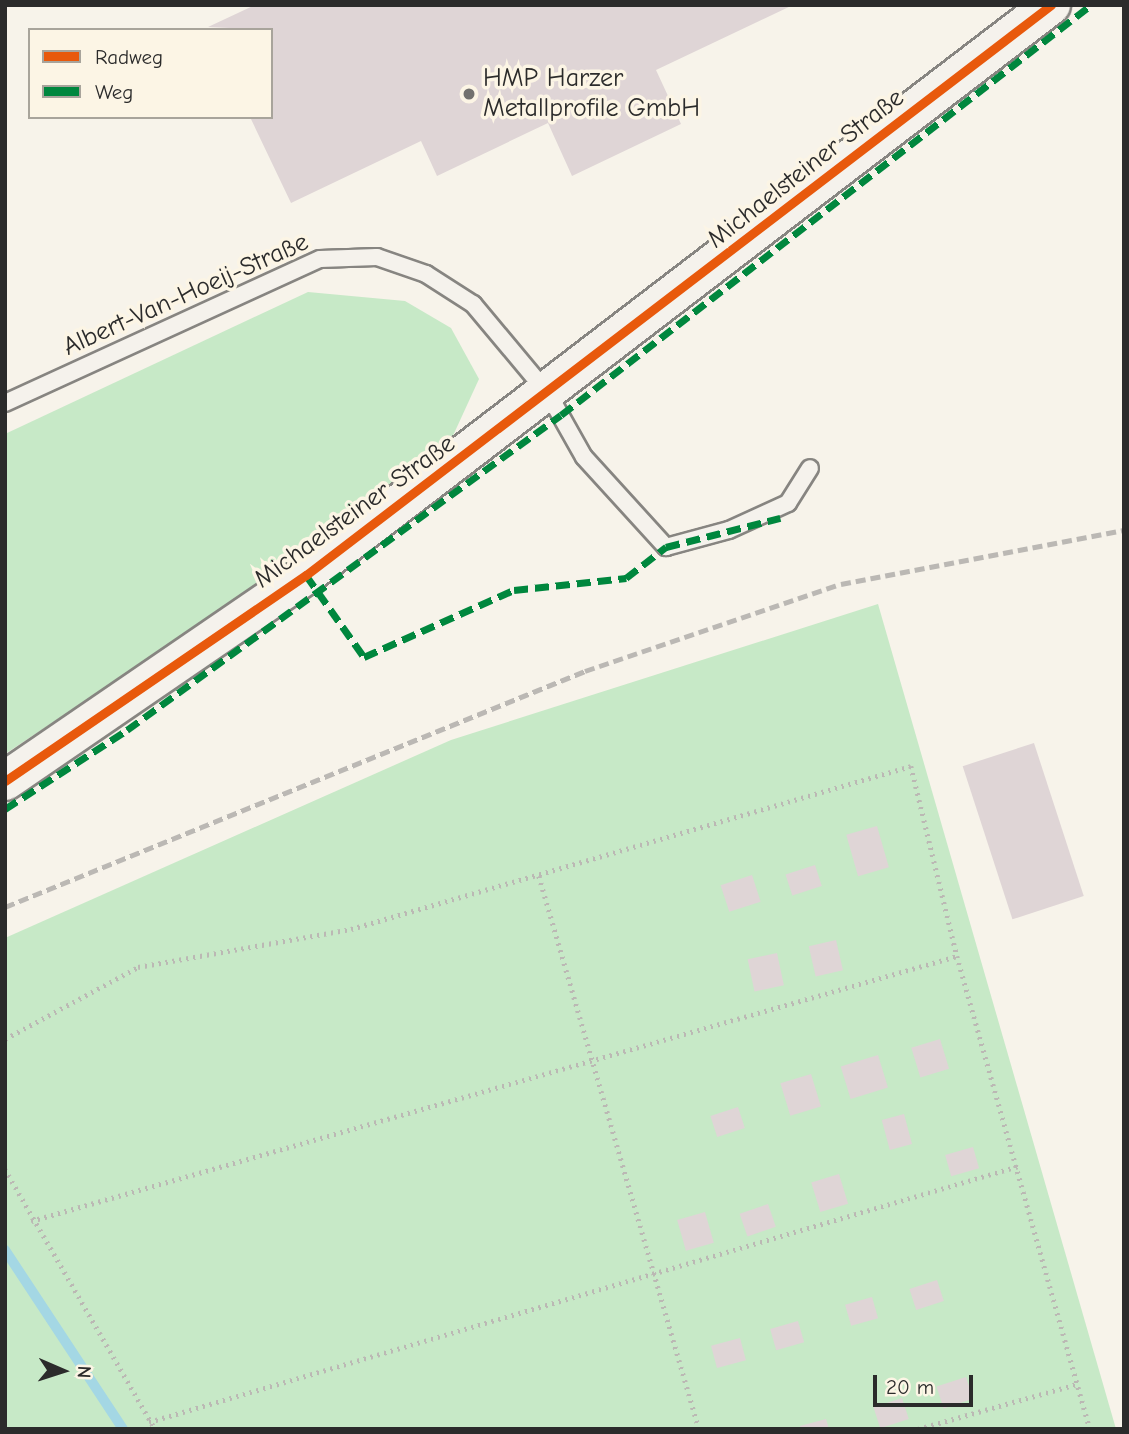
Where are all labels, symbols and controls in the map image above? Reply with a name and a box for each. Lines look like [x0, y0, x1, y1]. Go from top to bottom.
legend [28, 28, 273, 119]
text: Radweg [95, 45, 163, 69]
place label: HMP Harzer Metallprofile GmbH [483, 63, 700, 124]
text: Weg [95, 80, 133, 104]
street label: Michaelsteiner Straße [701, 83, 911, 255]
marker: HMP Harzer Metallprofile GmbH [461, 86, 477, 102]
street label: Albert-Van-Hoeij-Straße [59, 227, 313, 363]
street label: Michaelsteiner Straße [248, 429, 462, 595]
north arrow [28, 1336, 98, 1406]
scale bar [877, 1360, 977, 1404]
text: N [73, 1365, 95, 1379]
text: 20 m [886, 1375, 934, 1399]

